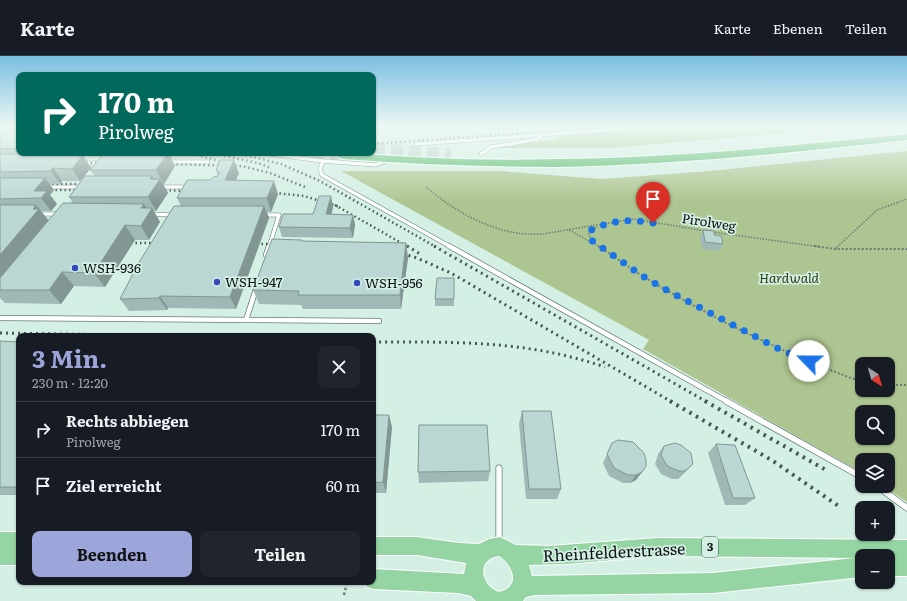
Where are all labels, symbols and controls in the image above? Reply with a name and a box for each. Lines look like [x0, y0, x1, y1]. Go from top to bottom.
text: Karte [20, 14, 75, 42]
text: Karte [714, 18, 751, 38]
text: Ebenen [773, 18, 823, 38]
text: Teilen [845, 18, 887, 38]
text: 170 m [98, 80, 175, 122]
icon: right [32, 88, 84, 140]
text: Pirolweg [98, 118, 174, 145]
pin [636, 182, 670, 223]
icon: arrive [642, 188, 664, 210]
street label: Pirolweg [681, 208, 738, 235]
place label: WSH-936 [83, 258, 141, 277]
marker: WSH-936 [70, 263, 80, 273]
park label: Hardwald [759, 268, 819, 287]
place label: WSH-947 [225, 272, 283, 291]
place label: WSH-956 [365, 273, 423, 292]
marker: WSH-947 [212, 277, 222, 287]
marker: WSH-956 [352, 278, 362, 288]
text: 3 Min. [32, 340, 107, 375]
position arrow [788, 340, 830, 382]
button: close [318, 346, 360, 388]
north arrow [855, 357, 895, 397]
map controls [855, 357, 895, 589]
text: 230 m · 12:20 [32, 373, 108, 392]
button: search [855, 405, 895, 445]
text: Rechts abbiegen [66, 409, 189, 432]
text: 170 m [321, 418, 360, 441]
icon: right [32, 419, 54, 441]
text: Pirolweg [66, 432, 121, 451]
button: layers [855, 453, 895, 493]
text: Ziel erreicht [66, 474, 161, 497]
text: 60 m [326, 474, 360, 497]
icon: arrive [32, 475, 54, 497]
button: + [855, 501, 895, 541]
button: Beenden [32, 531, 192, 577]
button: Teilen [200, 531, 360, 577]
street label: Rheinfelderstrasse [542, 535, 686, 567]
road number: 3 [702, 537, 718, 557]
button: − [855, 549, 895, 589]

